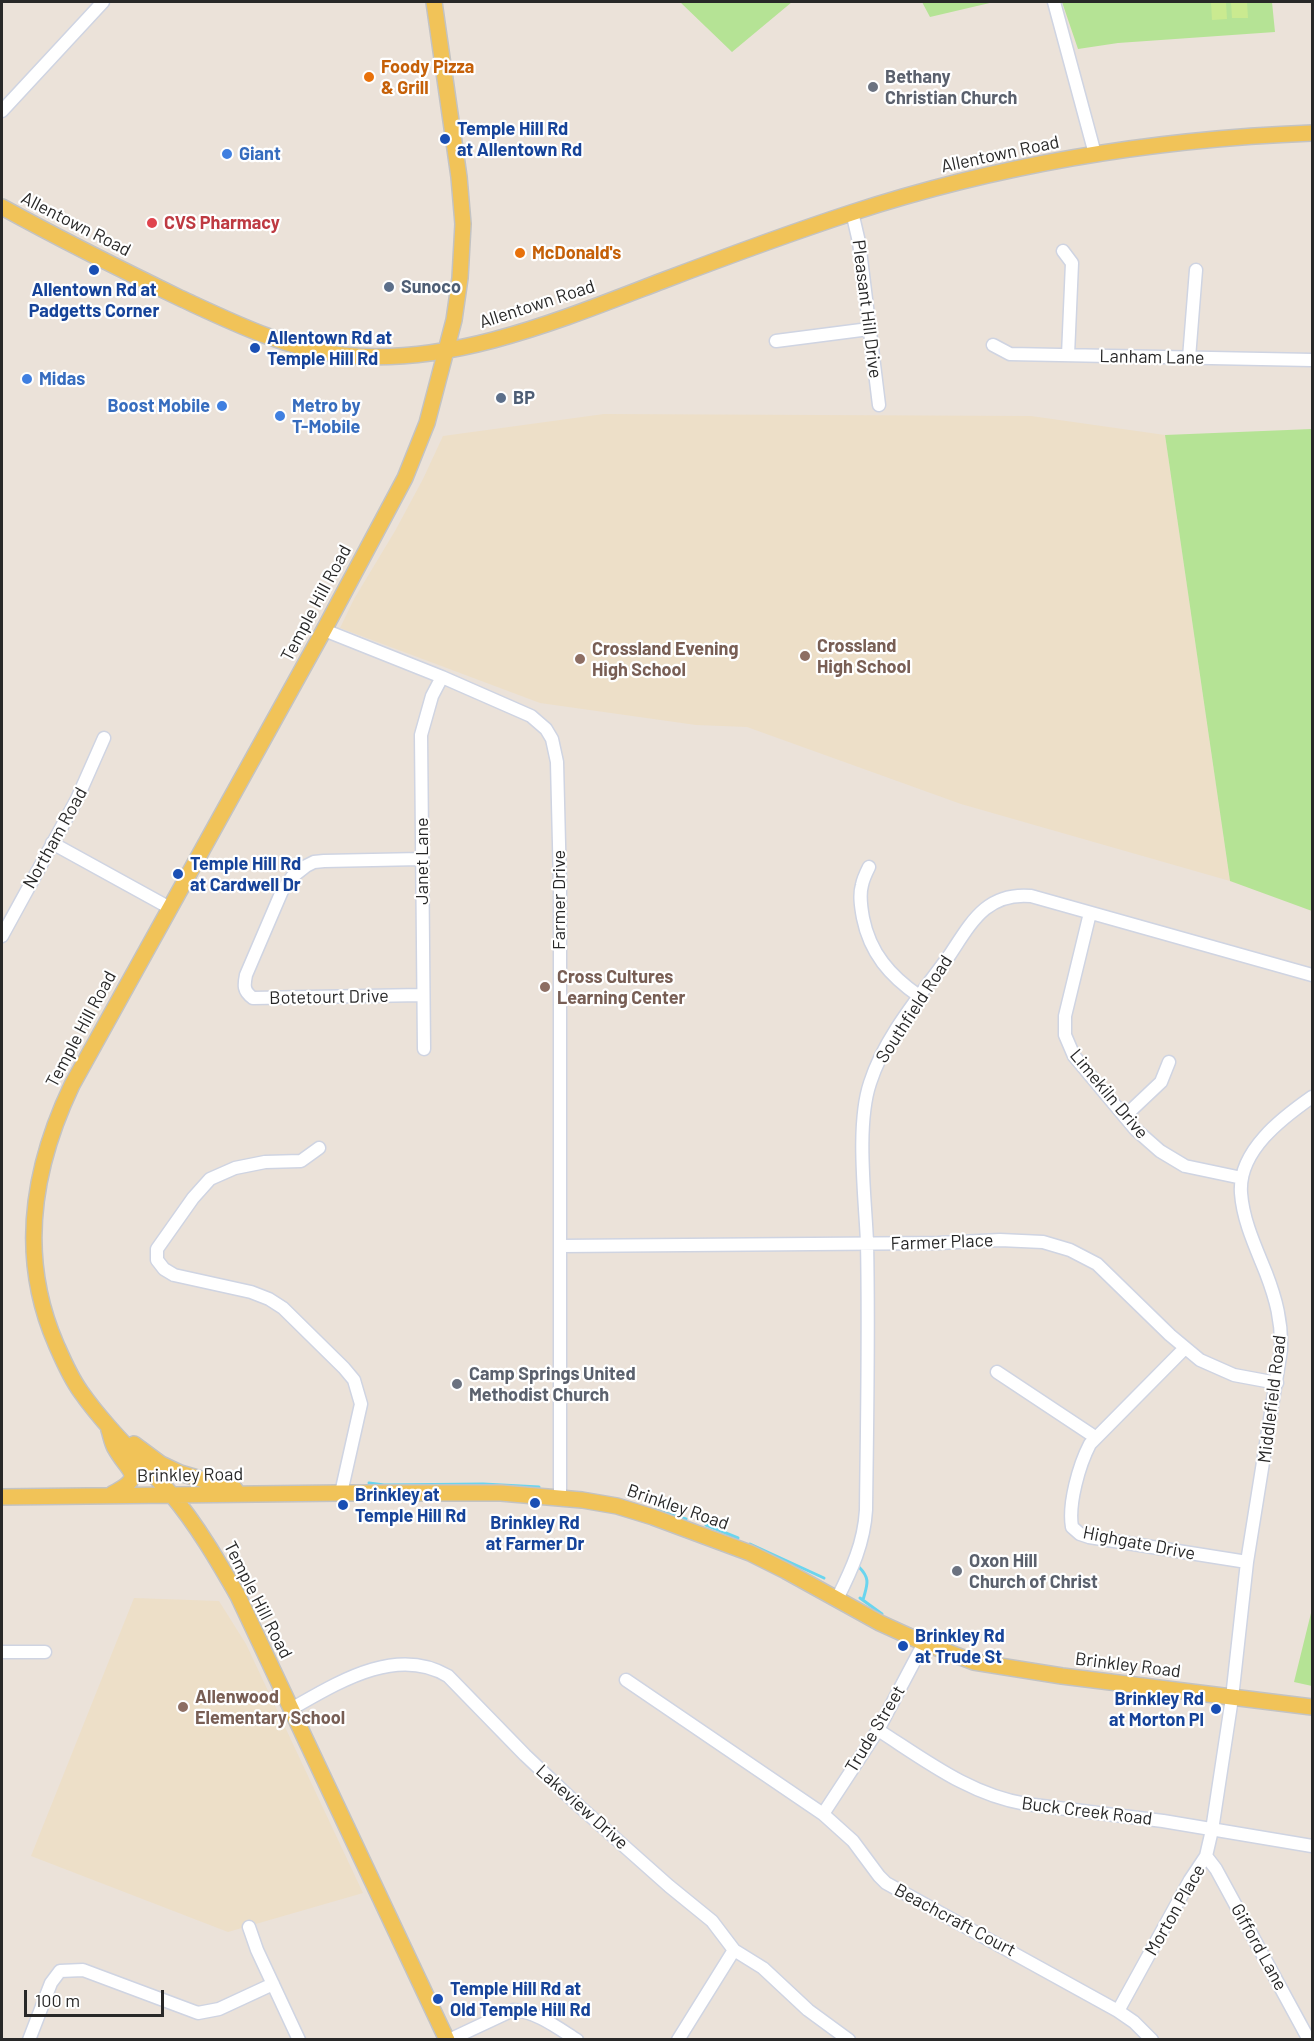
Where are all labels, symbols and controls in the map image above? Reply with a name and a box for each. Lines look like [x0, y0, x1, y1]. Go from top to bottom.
place label: Foody Pizza & Grill [381, 56, 474, 98]
place label: Bethany Christian Church [885, 66, 1017, 109]
marker: Foody Pizza & Grill [362, 70, 376, 84]
marker: Bethany Christian Church [866, 80, 880, 94]
place label: Temple Hill Rd at Allentown Rd [457, 118, 582, 160]
street label: Allentown Road [939, 131, 1061, 177]
marker: Temple Hill Rd at Allentown Rd [438, 132, 452, 146]
place label: Giant [239, 143, 281, 165]
marker: Giant [220, 147, 234, 161]
street label: Allentown Road [17, 187, 135, 261]
place label: CVS Pharmacy [164, 212, 280, 234]
marker: CVS Pharmacy [145, 216, 159, 230]
street label: Pleasant Hill Drive [848, 238, 886, 380]
place label: McDonald's [532, 242, 621, 264]
marker: McDonald's [513, 246, 527, 260]
marker: Allentown Rd at Padgetts Corner [87, 263, 101, 277]
street label: Allentown Road [476, 275, 598, 333]
place label: Sunoco [401, 276, 461, 298]
place label: Allentown Rd at Padgetts Corner [29, 279, 159, 322]
marker: Sunoco [382, 280, 396, 294]
place label: Allentown Rd at Temple Hill Rd [267, 327, 392, 370]
marker: Allentown Rd at Temple Hill Rd [248, 341, 262, 355]
street label: Lanham Lane [1099, 345, 1205, 369]
place label: Midas [39, 368, 85, 390]
marker: Midas [20, 372, 34, 386]
place label: BP [513, 387, 535, 409]
marker: BP [494, 391, 508, 405]
place label: Boost Mobile [107, 395, 210, 417]
place label: Metro by T-Mobile [292, 395, 360, 438]
marker: Boost Mobile [215, 399, 229, 413]
marker: Metro by T-Mobile [273, 409, 287, 423]
street label: Temple Hill Road [276, 541, 356, 665]
place label: Crossland High School [817, 635, 911, 678]
place label: Crossland Evening High School [592, 638, 738, 680]
marker: Crossland High School [798, 649, 812, 663]
marker: Crossland Evening High School [573, 652, 587, 666]
street label: Northam Road [18, 784, 92, 892]
street label: Janet Lane [411, 817, 433, 905]
street label: Farmer Drive [548, 850, 570, 950]
place label: Temple Hill Rd at Cardwell Dr [190, 853, 301, 896]
marker: Temple Hill Rd at Cardwell Dr [171, 867, 185, 881]
street label: Southfield Road [871, 951, 957, 1067]
place label: Cross Cultures Learning Center [557, 966, 685, 1008]
street label: Temple Hill Road [41, 967, 121, 1091]
marker: Cross Cultures Learning Center [538, 980, 552, 994]
street label: Botetourt Drive [269, 985, 389, 1009]
street label: Limekiln Drive [1065, 1045, 1153, 1143]
street label: Farmer Place [890, 1229, 994, 1255]
street label: Middlefield Road [1253, 1334, 1291, 1464]
place label: Camp Springs United Methodist Church [469, 1363, 636, 1406]
marker: Camp Springs United Methodist Church [450, 1377, 464, 1391]
street label: Brinkley Road [137, 1463, 243, 1487]
street label: Brinkley Road [624, 1479, 732, 1535]
place label: Brinkley at Temple Hill Rd [355, 1484, 466, 1526]
marker: Brinkley Rd at Farmer Dr [528, 1496, 542, 1510]
marker: Brinkley at Temple Hill Rd [336, 1498, 350, 1512]
place label: Brinkley Rd at Farmer Dr [486, 1512, 584, 1555]
street label: Highgate Drive [1081, 1522, 1197, 1564]
street label: Temple Hill Road [219, 1538, 297, 1662]
place label: Oxon Hill Church of Christ [969, 1550, 1098, 1592]
marker: Oxon Hill Church of Christ [950, 1564, 964, 1578]
place label: Brinkley Rd at Trude St [915, 1625, 1005, 1668]
marker: Brinkley Rd at Trude St [896, 1639, 910, 1653]
street label: Brinkley Road [1074, 1648, 1182, 1682]
street label: Trude Street [841, 1682, 909, 1776]
place label: Allenwood Elementary School [195, 1686, 345, 1728]
place label: Brinkley Rd at Morton Pl [1109, 1688, 1204, 1730]
marker: Allenwood Elementary School [176, 1700, 190, 1714]
marker: Brinkley Rd at Morton Pl [1209, 1702, 1223, 1716]
street label: Lakeview Drive [531, 1760, 633, 1854]
street label: Buck Creek Road [1020, 1792, 1154, 1830]
street label: Morton Place [1140, 1861, 1210, 1959]
street label: Beachcraft Court [891, 1879, 1019, 1961]
street label: Gifford Lane [1226, 1900, 1292, 1994]
scale bar [27, 1978, 166, 2016]
place label: Temple Hill Rd at Old Temple Hill Rd [450, 1978, 591, 2020]
text: 100 m [35, 1989, 80, 2011]
marker: Temple Hill Rd at Old Temple Hill Rd [431, 1992, 445, 2006]

